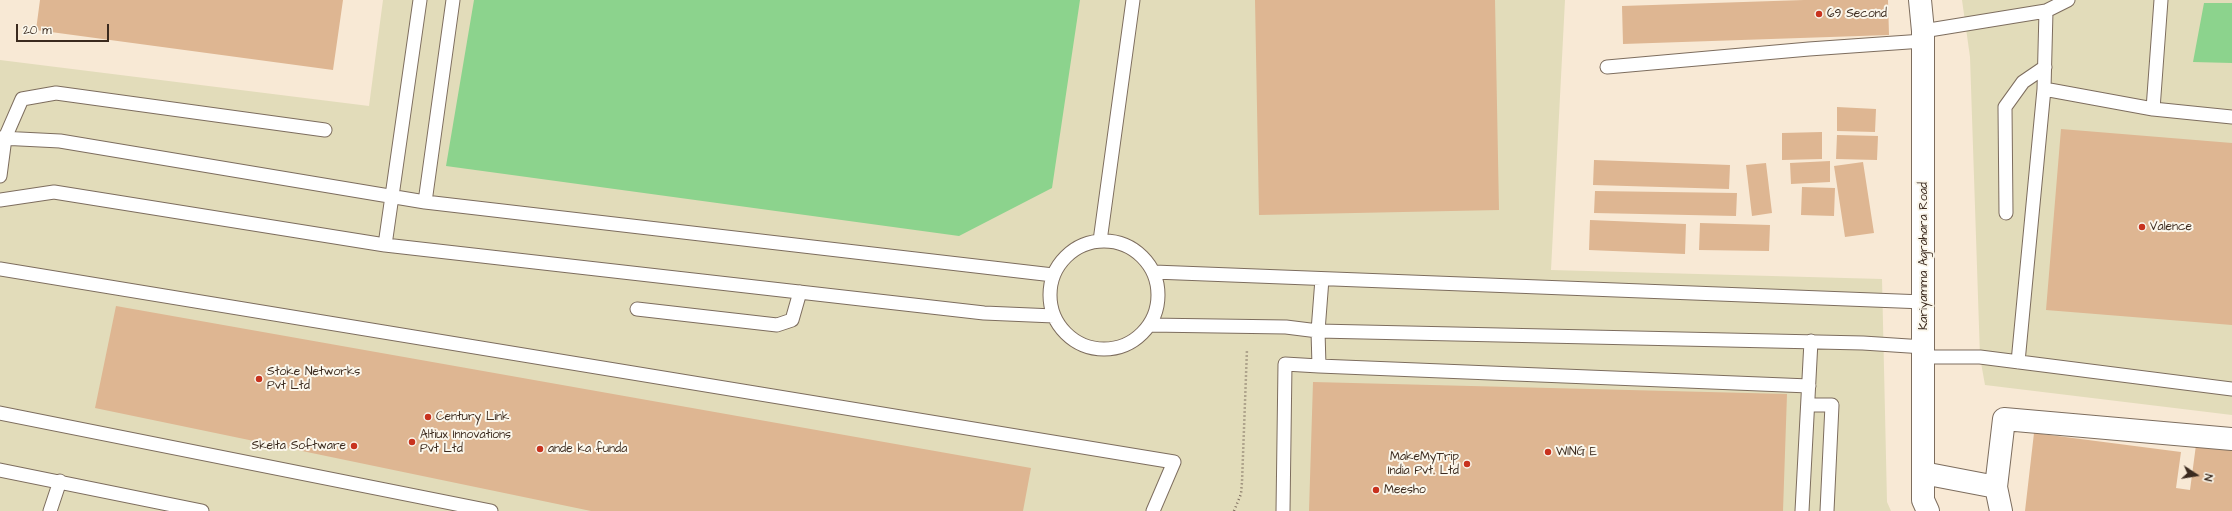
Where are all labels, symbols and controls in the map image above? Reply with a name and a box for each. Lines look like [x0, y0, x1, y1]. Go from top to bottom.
place label: 69 Second [1827, 7, 1887, 21]
marker: 69 Second [1814, 9, 1824, 19]
scale bar [18, 16, 111, 42]
text: 20 m [23, 22, 52, 39]
street label: Kariyamma Agrahara Road [1917, 182, 1931, 330]
place label: Valence [2150, 220, 2192, 234]
marker: Valence [2137, 222, 2147, 232]
place label: Stoke Networks Pvt Ltd [267, 365, 360, 393]
marker: Stoke Networks Pvt Ltd [254, 374, 264, 384]
place label: Century Link [436, 410, 509, 424]
marker: Century Link [423, 412, 433, 422]
place label: Altiux Innovations Pvt Ltd [420, 428, 511, 456]
marker: Altiux Innovations Pvt Ltd [407, 437, 417, 447]
place label: Skelta Software [251, 439, 346, 453]
marker: Skelta Software [349, 441, 359, 451]
place label: ande ka funda [548, 442, 627, 456]
marker: ande ka funda [535, 444, 545, 454]
place label: WING E [1556, 445, 1597, 459]
marker: WING E [1543, 447, 1553, 457]
place label: MakeMyTrip India Pvt. Ltd [1388, 450, 1459, 478]
north arrow [2176, 455, 2216, 495]
marker: MakeMyTrip India Pvt. Ltd [1462, 459, 1472, 469]
text: N [2200, 473, 2216, 483]
place label: Meesho [1384, 483, 1426, 497]
marker: Meesho [1371, 485, 1381, 495]

